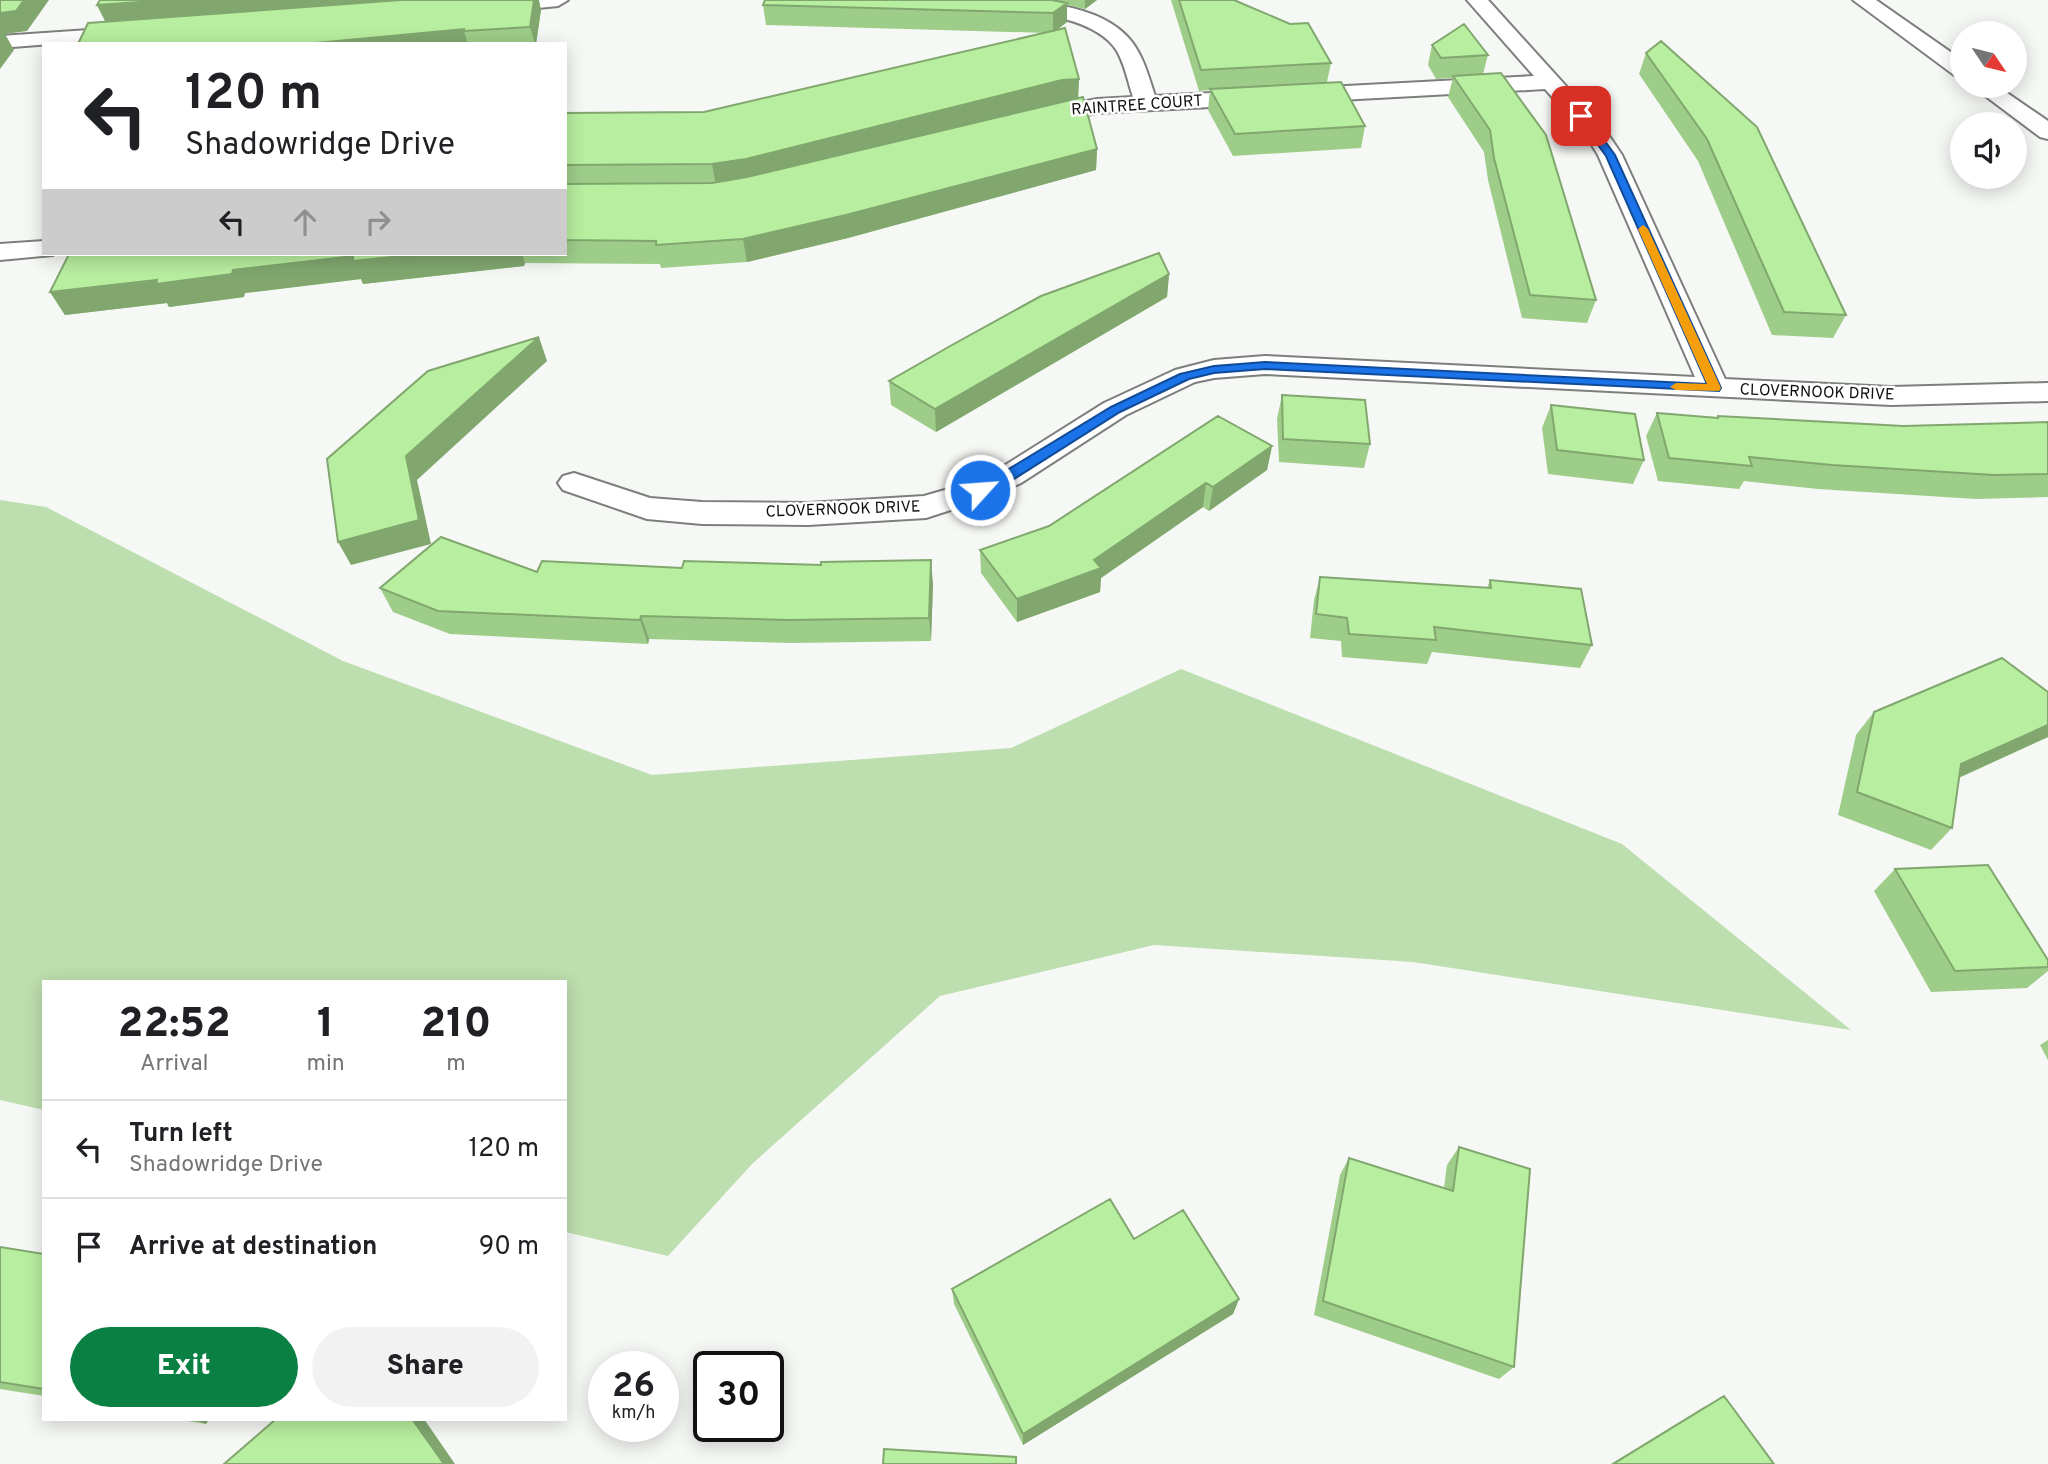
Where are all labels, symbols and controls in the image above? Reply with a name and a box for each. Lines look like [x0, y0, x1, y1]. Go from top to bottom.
north arrow [1950, 21, 2026, 98]
map controls [1950, 21, 2027, 189]
text: 120 m [185, 65, 322, 127]
icon: left [70, 70, 161, 161]
pin [1551, 86, 1611, 146]
street label: RAINTREE COURT [1071, 91, 1203, 121]
icon: arrive [1562, 97, 1600, 135]
button: sound [1950, 112, 2027, 189]
text: Shadowridge Drive [185, 126, 455, 166]
icon: left [213, 203, 251, 241]
icon: ahead [286, 203, 324, 241]
icon: right [359, 203, 397, 241]
street label: CLOVERNOOK DRIVE [1739, 380, 1895, 406]
position arrow [943, 453, 1017, 527]
street label: CLOVERNOOK DRIVE [765, 497, 921, 523]
text: 22:52 [118, 999, 231, 1052]
text: 1 [317, 999, 334, 1052]
text: 210 [421, 999, 491, 1052]
text: Arrival [140, 1050, 209, 1079]
text: min [307, 1050, 345, 1079]
text: m [446, 1050, 466, 1079]
text: Turn left [129, 1118, 233, 1151]
icon: left [70, 1130, 108, 1168]
text: 120 m [469, 1133, 539, 1166]
text: Shadowridge Drive [129, 1151, 323, 1180]
icon: arrive [70, 1228, 108, 1266]
text: Arrive at destination [129, 1231, 377, 1264]
text: 90 m [479, 1231, 539, 1264]
button: Exit [70, 1327, 298, 1407]
button: Share [312, 1327, 539, 1407]
speed limit sign: 30 [693, 1351, 784, 1442]
text: 26 [612, 1365, 655, 1409]
text: km/h [612, 1402, 655, 1425]

